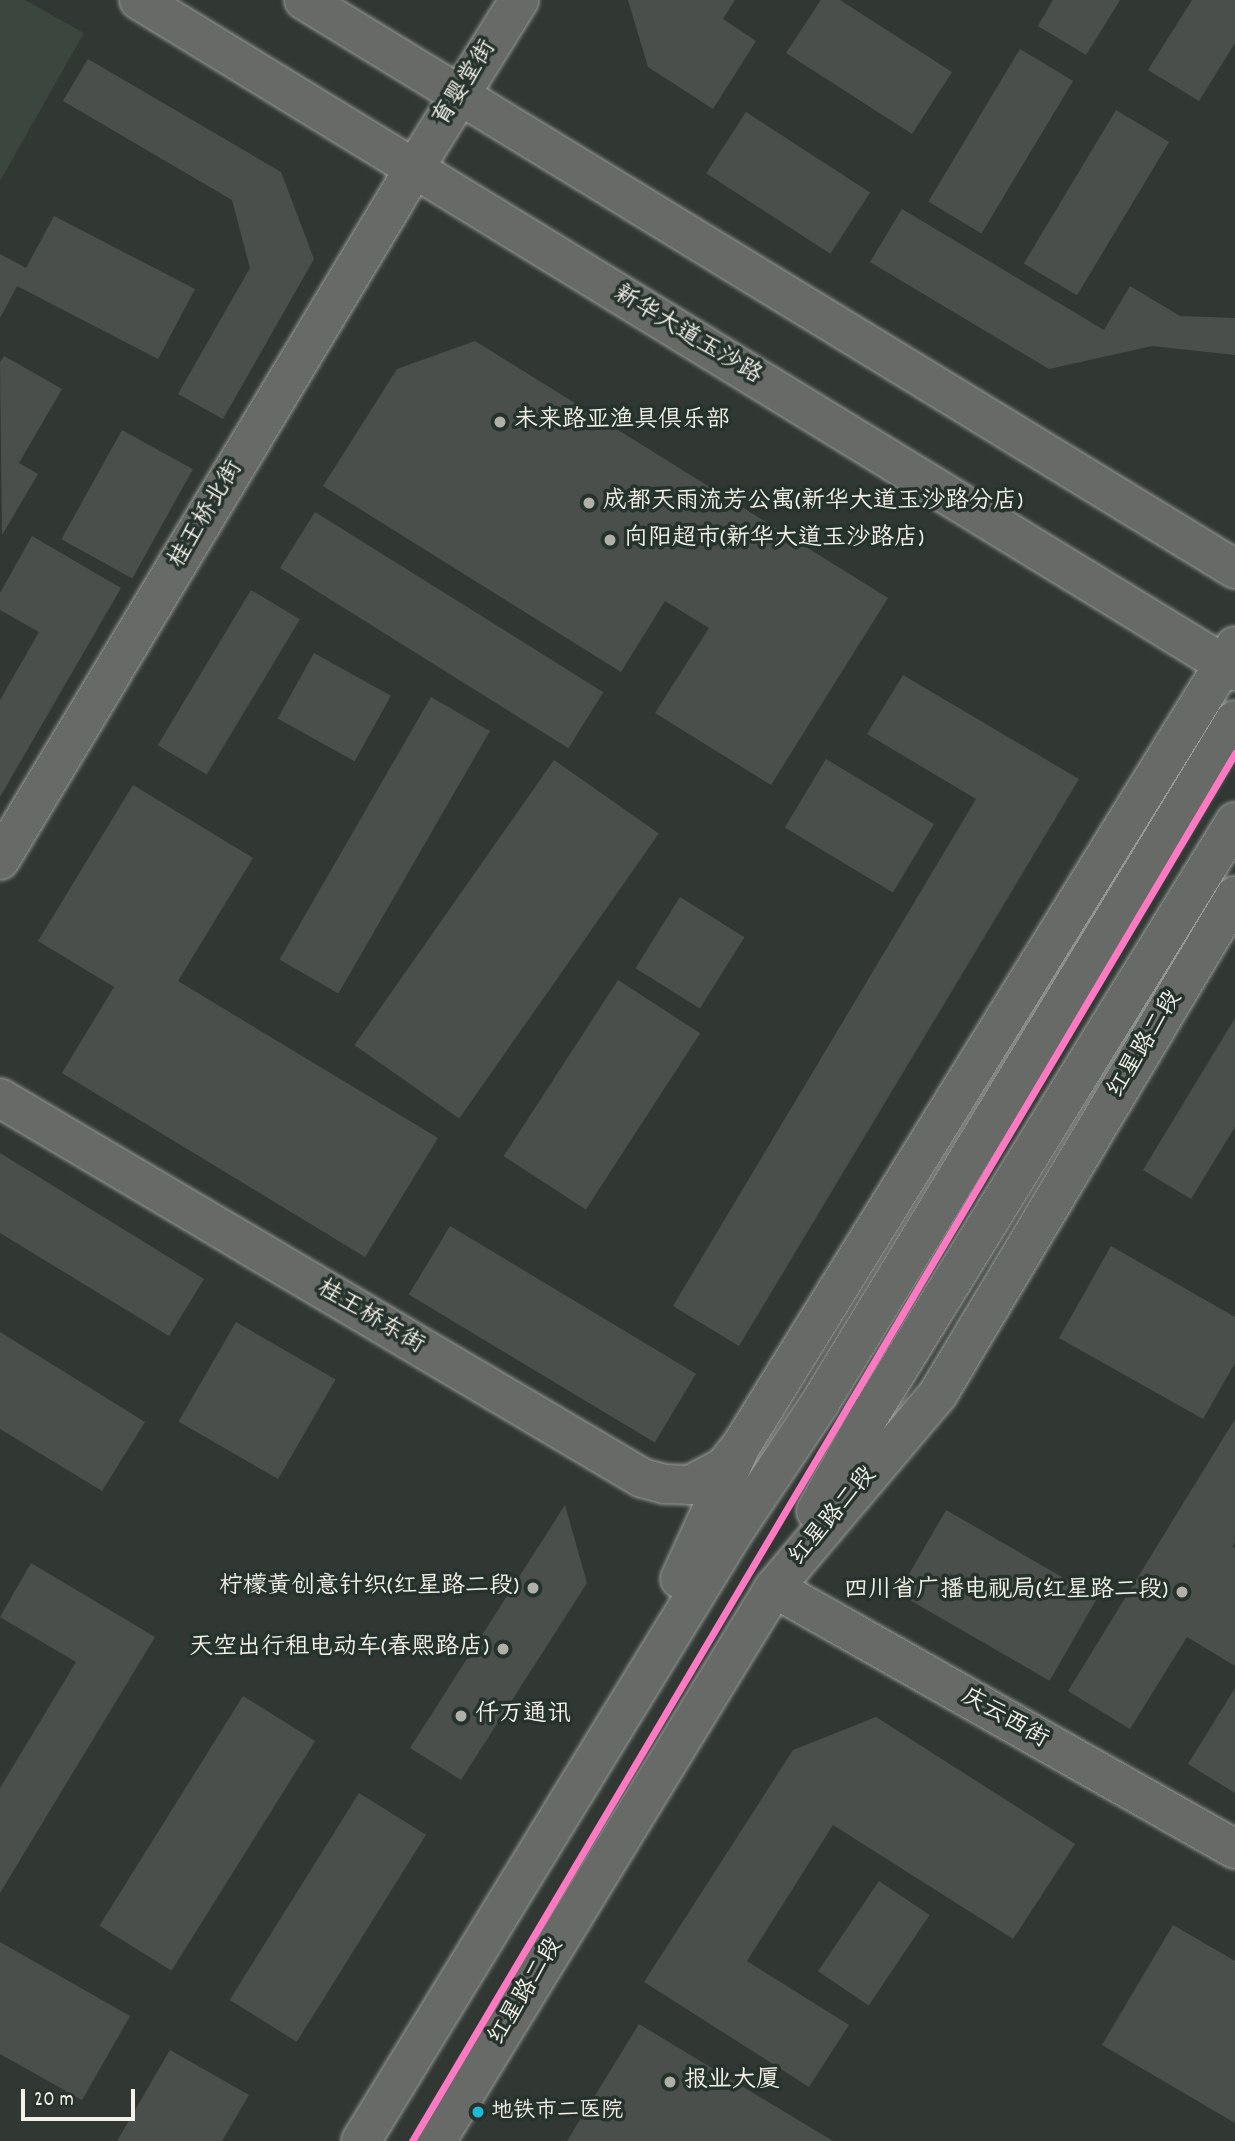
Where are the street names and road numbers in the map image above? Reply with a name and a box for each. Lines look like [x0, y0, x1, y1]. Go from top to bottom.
street label: 育婴堂街 [428, 36, 504, 132]
street label: 新华大道玉沙路 [608, 280, 766, 392]
street label: 桂王桥北街 [164, 456, 250, 574]
street label: 红星路二段 [1103, 986, 1189, 1104]
street label: 桂王桥东街 [311, 1275, 429, 1361]
street label: 红星路二段 [784, 1462, 884, 1572]
street label: 庆云西街 [955, 1683, 1053, 1755]
street label: 红星路二段 [484, 1933, 570, 2051]

